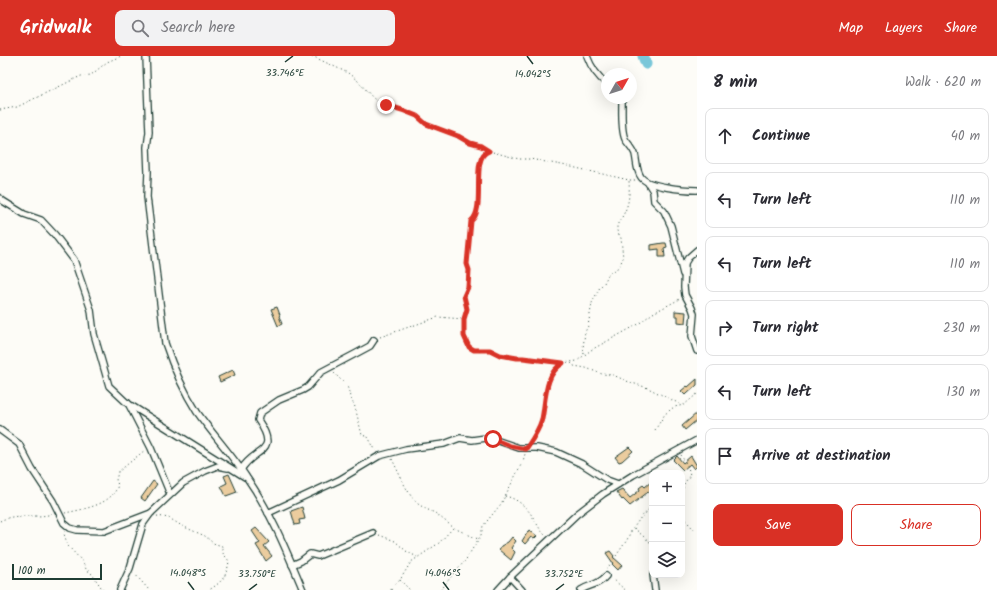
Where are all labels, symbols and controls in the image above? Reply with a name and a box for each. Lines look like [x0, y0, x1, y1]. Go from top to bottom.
search box [115, 10, 395, 46]
text: Gridwalk [20, 13, 91, 43]
text: Search here [161, 16, 235, 40]
icon: search [129, 17, 151, 39]
text: Map [839, 17, 863, 39]
text: Layers [885, 17, 923, 39]
text: Share [945, 17, 977, 39]
text: 33.746°E [266, 65, 306, 81]
text: 14.042°S [515, 66, 552, 82]
north arrow [601, 68, 637, 104]
text: 8 min [713, 69, 757, 96]
text: Walk · 620 m [905, 72, 981, 93]
route end [377, 96, 395, 114]
text: Continue [752, 124, 810, 148]
icon: ahead [714, 125, 736, 147]
text: 40 m [951, 126, 980, 147]
text: Turn left [752, 188, 812, 212]
icon: left [714, 189, 736, 211]
text: 110 m [950, 190, 980, 211]
text: Turn left [752, 252, 812, 276]
icon: left [714, 253, 736, 275]
text: 110 m [950, 254, 980, 275]
text: Turn right [752, 316, 819, 340]
icon: right [714, 317, 736, 339]
text: 230 m [943, 318, 980, 339]
text: Turn left [752, 380, 812, 404]
icon: left [714, 381, 736, 403]
text: 130 m [946, 382, 980, 403]
route start [484, 430, 502, 448]
text: Arrive at destination [752, 444, 891, 468]
icon: arrive [714, 445, 736, 467]
map controls [649, 470, 685, 578]
button: + [649, 470, 685, 506]
button: Save [713, 504, 843, 546]
button: Share [851, 504, 981, 546]
button: − [649, 506, 685, 542]
button: layers [649, 542, 685, 578]
scale bar [12, 562, 102, 581]
text: 100 m [18, 562, 46, 580]
text: 14.048°S [170, 565, 207, 581]
text: 14.046°S [425, 565, 462, 581]
text: 33.750°E [238, 566, 277, 582]
text: 33.752°E [545, 566, 585, 582]

